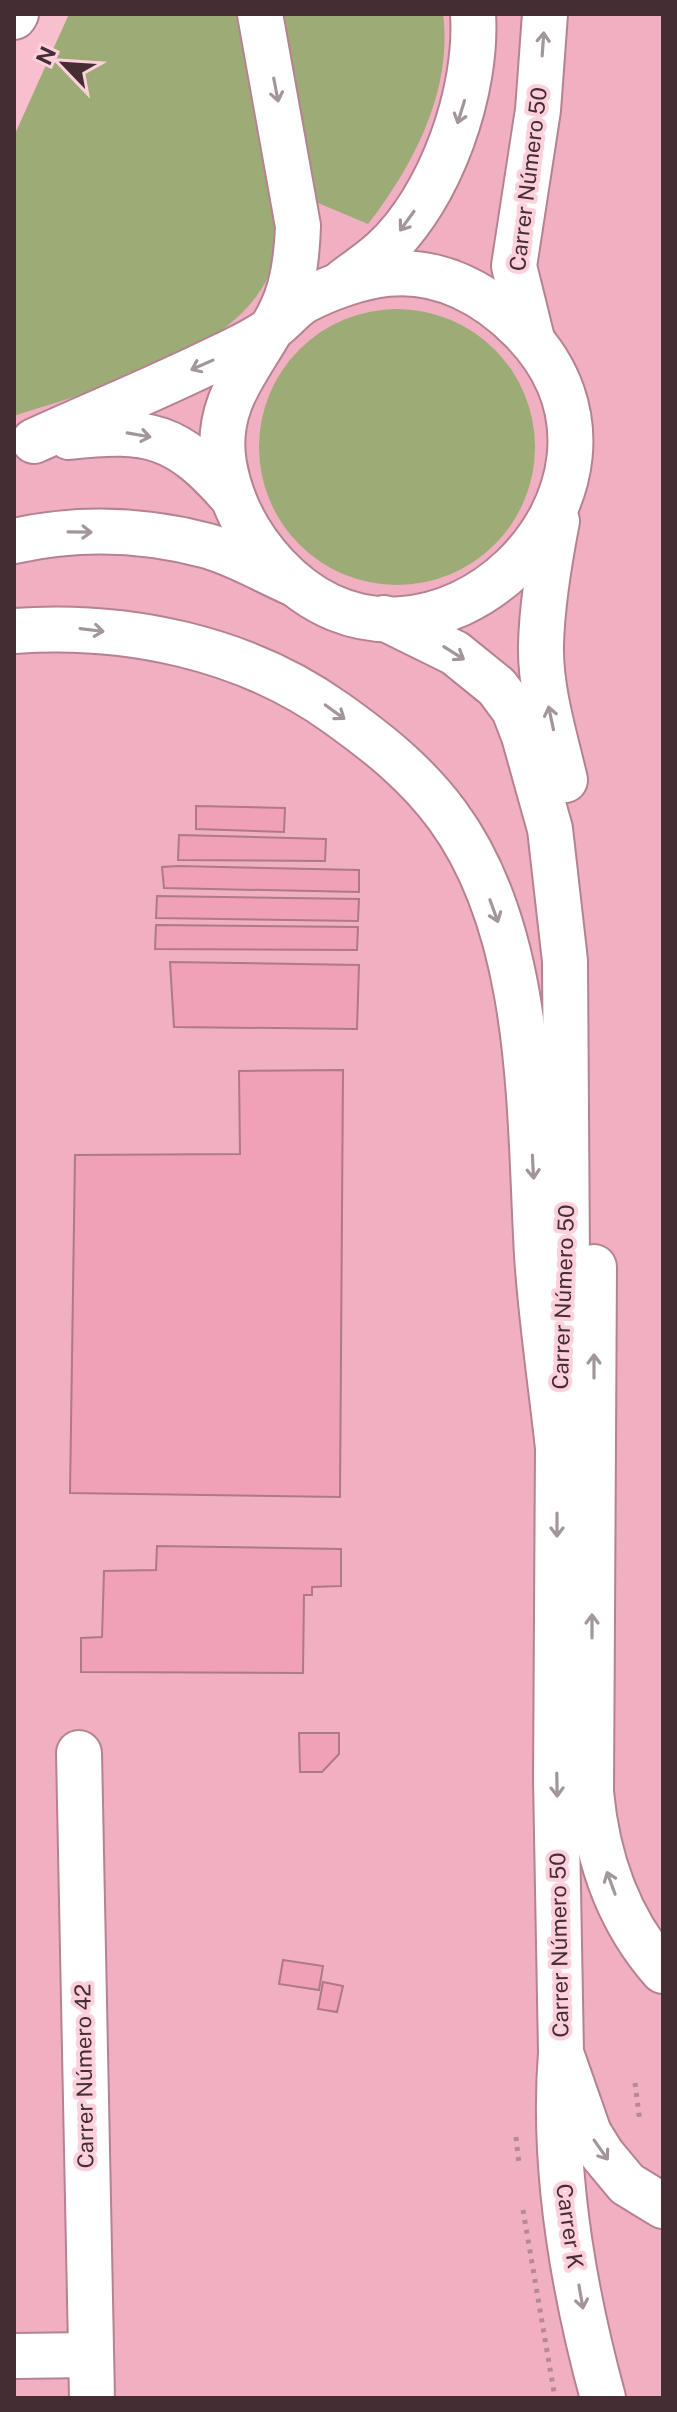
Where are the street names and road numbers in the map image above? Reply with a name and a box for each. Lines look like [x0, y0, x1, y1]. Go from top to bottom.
street label: Carrer Número 50 [504, 85, 552, 273]
street label: Carrer Número 50 [547, 1204, 579, 1390]
street label: Carrer Número 50 [544, 1852, 574, 2038]
street label: Carrer Número 42 [69, 1983, 99, 2169]
street label: Carrer K [551, 2182, 589, 2270]

